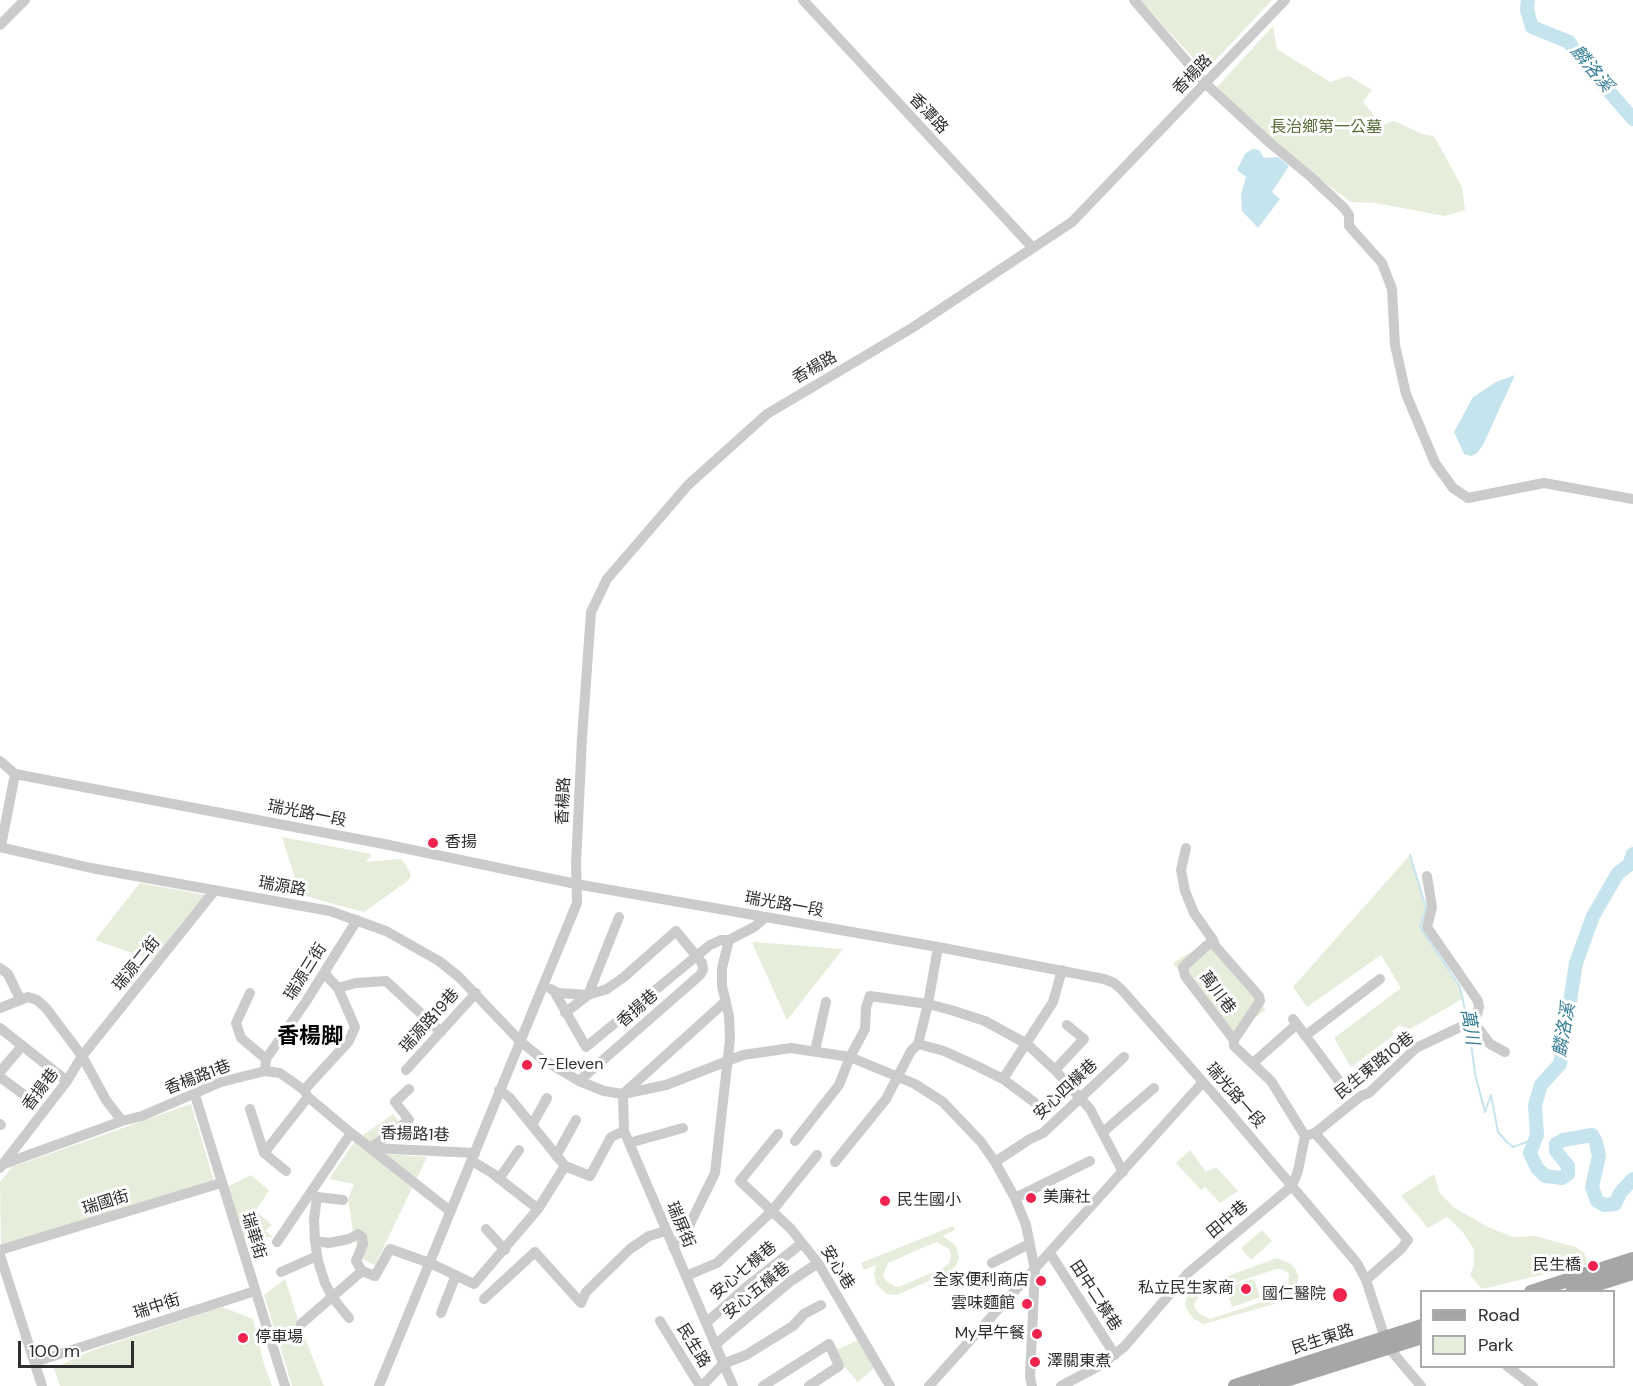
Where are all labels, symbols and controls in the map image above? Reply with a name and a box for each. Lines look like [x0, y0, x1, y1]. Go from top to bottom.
water label: 麟洛溪 [1565, 41, 1617, 97]
street label: 香楊路 [1169, 51, 1217, 99]
street label: 香潭路 [905, 90, 951, 138]
park label: 長治鄉第一公墓 [1270, 118, 1382, 138]
street label: 香楊路 [789, 348, 841, 388]
street label: 香楊路 [553, 777, 575, 825]
street label: 瑞光路一段 [266, 797, 348, 831]
place label: 香揚 [445, 833, 477, 853]
marker: 香揚 [426, 836, 440, 850]
street label: 瑞源路 [257, 873, 307, 901]
street label: 瑞光路一段 [743, 889, 825, 921]
street label: 瑞源二街 [109, 933, 165, 995]
street label: 瑞源三街 [281, 940, 331, 1004]
street label: 萬川巷 [1195, 968, 1239, 1018]
street label: 瑞源路19巷 [396, 985, 464, 1057]
street label: 香揚巷 [614, 986, 662, 1032]
water label: 麟洛溪 [1550, 1002, 1580, 1058]
water label: 萬川 [1455, 1007, 1483, 1047]
district label: 香楊脚 [277, 1024, 343, 1050]
street label: 民生東路10巷 [1332, 1028, 1418, 1104]
place label: 7-Eleven [539, 1055, 603, 1075]
street label: 安心四橫巷 [1030, 1056, 1102, 1124]
street label: 香楊路1巷 [162, 1057, 234, 1099]
marker: 7-Eleven [520, 1058, 534, 1072]
street label: 瑞光路一段 [1202, 1060, 1268, 1132]
street label: 香揚巷 [19, 1065, 63, 1115]
street label: 香揚路1巷 [380, 1124, 450, 1146]
street label: 瑞國街 [80, 1187, 132, 1219]
place label: 美廉社 [1043, 1188, 1091, 1208]
place label: 民生國小 [897, 1191, 961, 1211]
marker: 美廉社 [1024, 1191, 1038, 1205]
marker: 民生國小 [878, 1194, 892, 1208]
street label: 田中巷 [1203, 1197, 1253, 1243]
street label: 瑞屏街 [662, 1199, 698, 1251]
street label: 瑞華街 [237, 1210, 269, 1262]
street label: 安心七橫巷 [707, 1238, 781, 1304]
street label: 安心巷 [816, 1243, 858, 1293]
place label: 民生橋 [1533, 1256, 1581, 1276]
street label: 田中二橫巷 [1065, 1257, 1125, 1335]
street label: 安心五橫巷 [720, 1258, 794, 1324]
marker: 民生橋 [1586, 1259, 1600, 1273]
place label: 全家便利商店 [933, 1271, 1029, 1291]
marker: 全家便利商店 [1034, 1274, 1048, 1288]
place label: 私立民生家商 [1138, 1279, 1234, 1299]
marker: 私立民生家商 [1239, 1282, 1253, 1296]
place label: 國仁醫院 [1262, 1285, 1326, 1305]
marker: 國仁醫院 [1331, 1286, 1349, 1304]
street label: 瑞中街 [131, 1290, 183, 1324]
legend [1420, 1290, 1615, 1368]
place label: 雲味麵館 [951, 1294, 1015, 1314]
marker: 雲味麵館 [1020, 1297, 1034, 1311]
text: Road [1478, 1303, 1520, 1327]
street label: 民生路 [672, 1320, 714, 1372]
street label: 民生東路 [1290, 1321, 1356, 1359]
place label: My早午餐 [955, 1324, 1025, 1344]
marker: My早午餐 [1030, 1327, 1044, 1341]
place label: 停車場 [255, 1328, 303, 1348]
scale bar [21, 1329, 136, 1367]
marker: 停車場 [236, 1331, 250, 1345]
text: Park [1478, 1333, 1514, 1357]
text: 100 m [29, 1339, 80, 1363]
place label: 澤關東煮 [1047, 1352, 1111, 1372]
marker: 澤關東煮 [1028, 1355, 1042, 1369]

